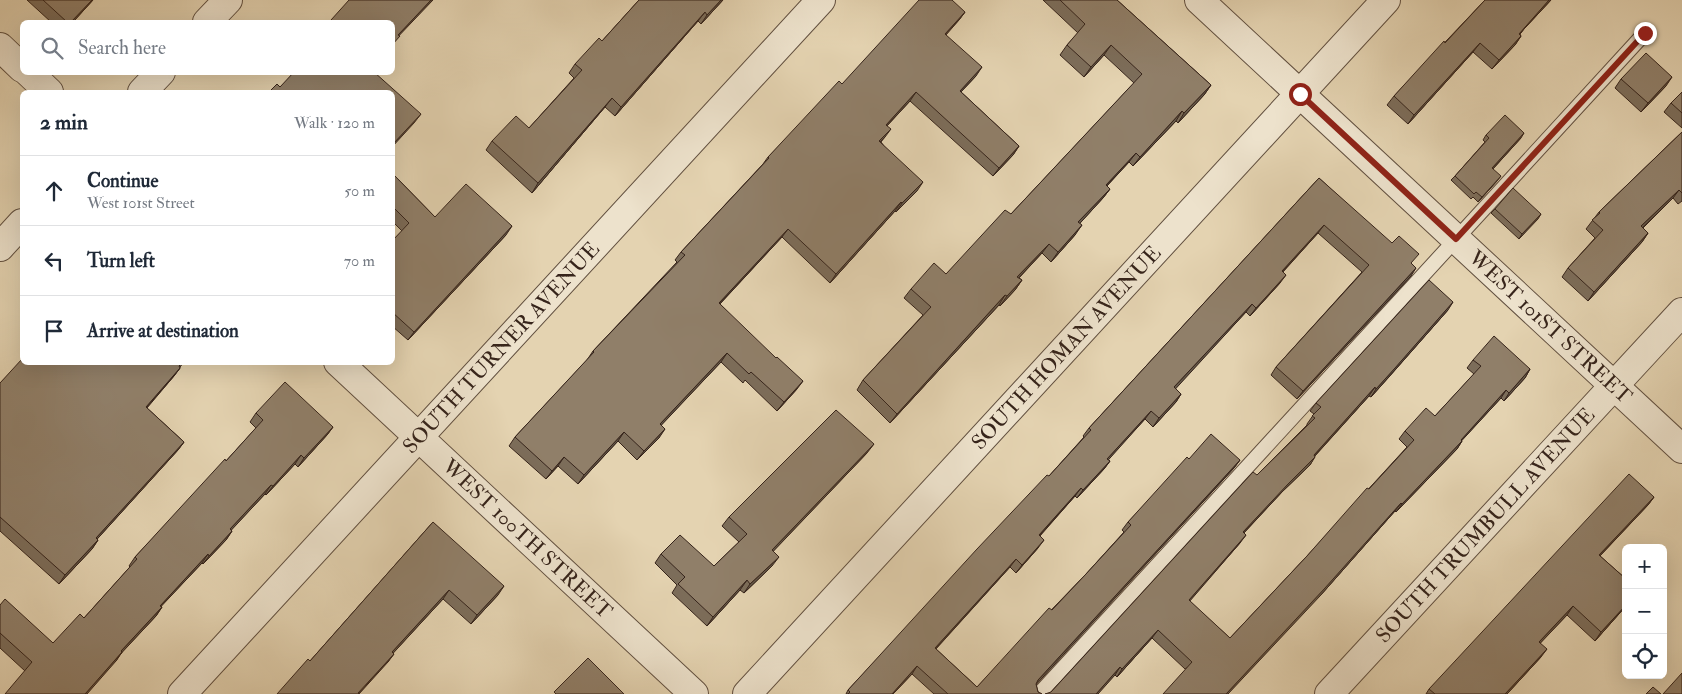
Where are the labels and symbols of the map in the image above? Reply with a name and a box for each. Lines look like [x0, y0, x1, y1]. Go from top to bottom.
route end [1634, 22, 1657, 45]
route start [1289, 83, 1312, 106]
street label: SOUTH TURNER AVENUE [397, 236, 606, 460]
street label: SOUTH HOMAN AVENUE [966, 240, 1167, 456]
street label: WEST 101ST STREET [1462, 244, 1638, 410]
street label: SOUTH TRUMBULL AVENUE [1370, 402, 1601, 649]
street label: WEST 100TH STREET [436, 453, 618, 625]

